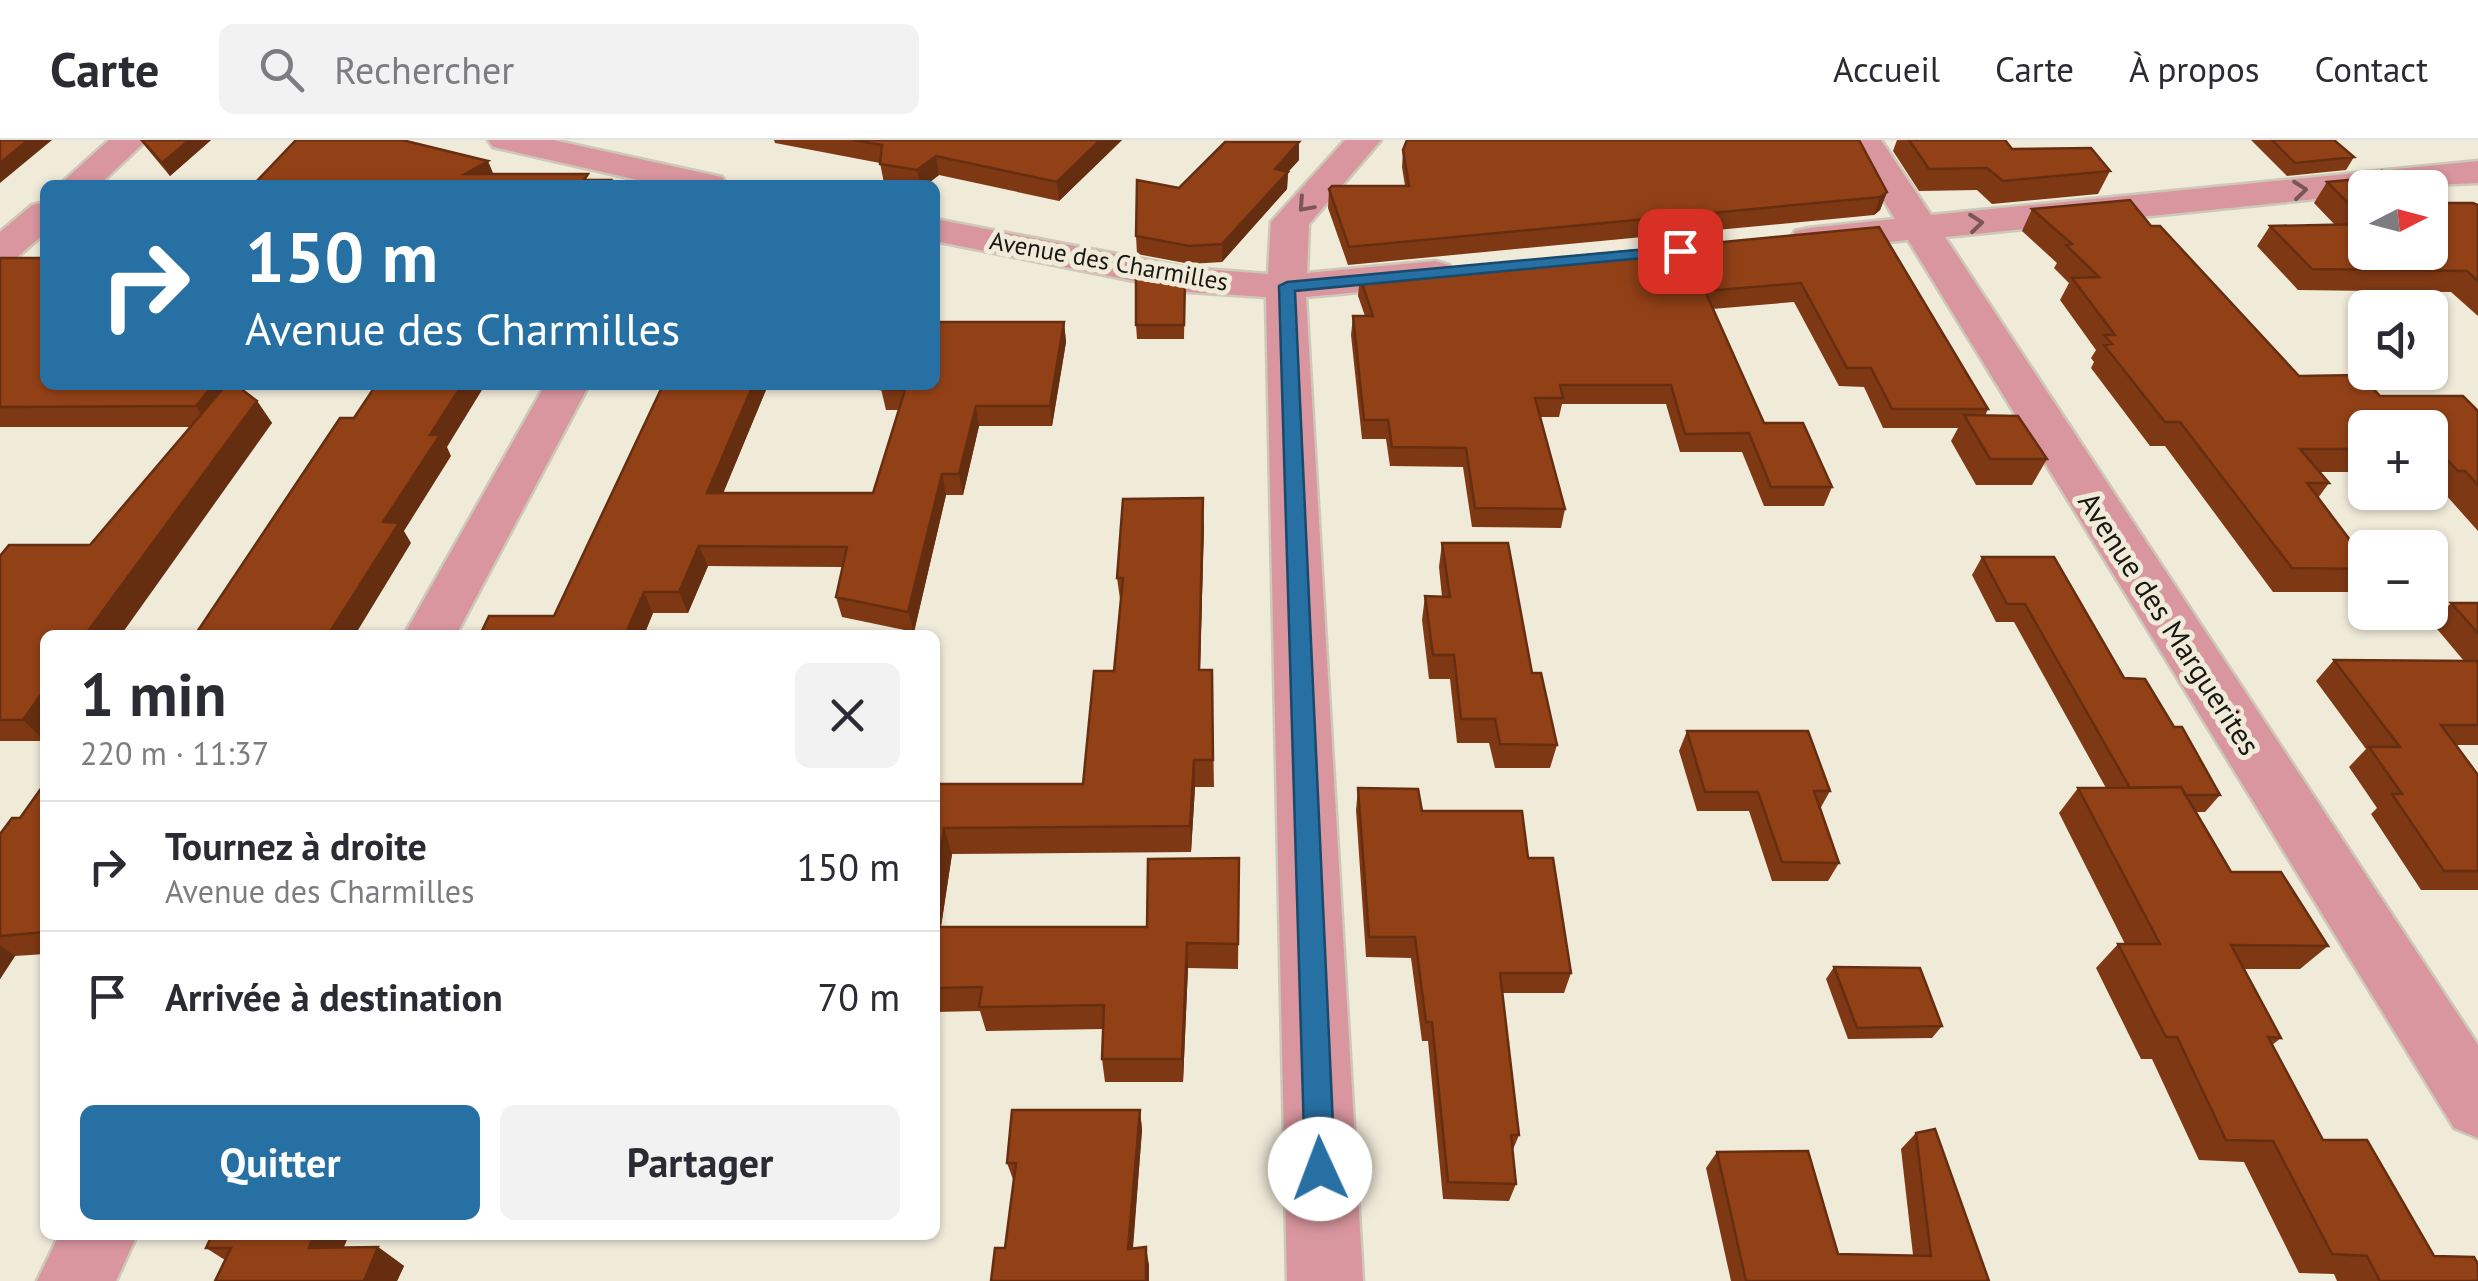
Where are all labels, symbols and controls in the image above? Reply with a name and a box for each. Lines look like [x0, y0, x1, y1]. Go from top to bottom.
search box [219, 24, 919, 114]
text: Carte [50, 38, 159, 100]
icon: search [254, 42, 309, 97]
text: Rechercher [334, 45, 514, 94]
text: Accueil [1833, 46, 1940, 92]
text: Carte [1995, 46, 2074, 92]
text: À propos [2129, 46, 2259, 92]
text: Contact [2314, 46, 2428, 92]
north arrow [2348, 170, 2448, 270]
map controls [2348, 170, 2448, 630]
one-way arrow [2292, 180, 2308, 202]
one-way arrow [1299, 193, 1317, 212]
pin [1638, 209, 1723, 294]
text: 150 m [245, 211, 438, 301]
one-way arrow [1969, 213, 1985, 234]
icon: right [80, 220, 210, 350]
street label: Avenue des Charmilles [987, 224, 1231, 298]
icon: arrive [1653, 224, 1708, 279]
button: sound [2348, 290, 2448, 390]
text: Avenue des Charmilles [245, 299, 680, 357]
button: + [2348, 410, 2448, 510]
street label: Avenue des Marguerites [2070, 484, 2270, 762]
button: − [2348, 530, 2448, 630]
text: 1 min [80, 655, 226, 733]
button: close [795, 663, 900, 768]
text: 220 m · 11:37 [80, 732, 269, 774]
text: Tournez à droite [165, 821, 427, 870]
icon: right [80, 839, 135, 894]
text: 150 m [797, 842, 900, 891]
text: Avenue des Charmilles [165, 870, 474, 912]
icon: arrive [80, 969, 135, 1024]
text: Arrivée à destination [165, 972, 503, 1021]
text: 70 m [818, 972, 900, 1021]
button: Quitter [80, 1105, 480, 1220]
button: Partager [500, 1105, 900, 1220]
position arrow [1268, 1117, 1372, 1221]

